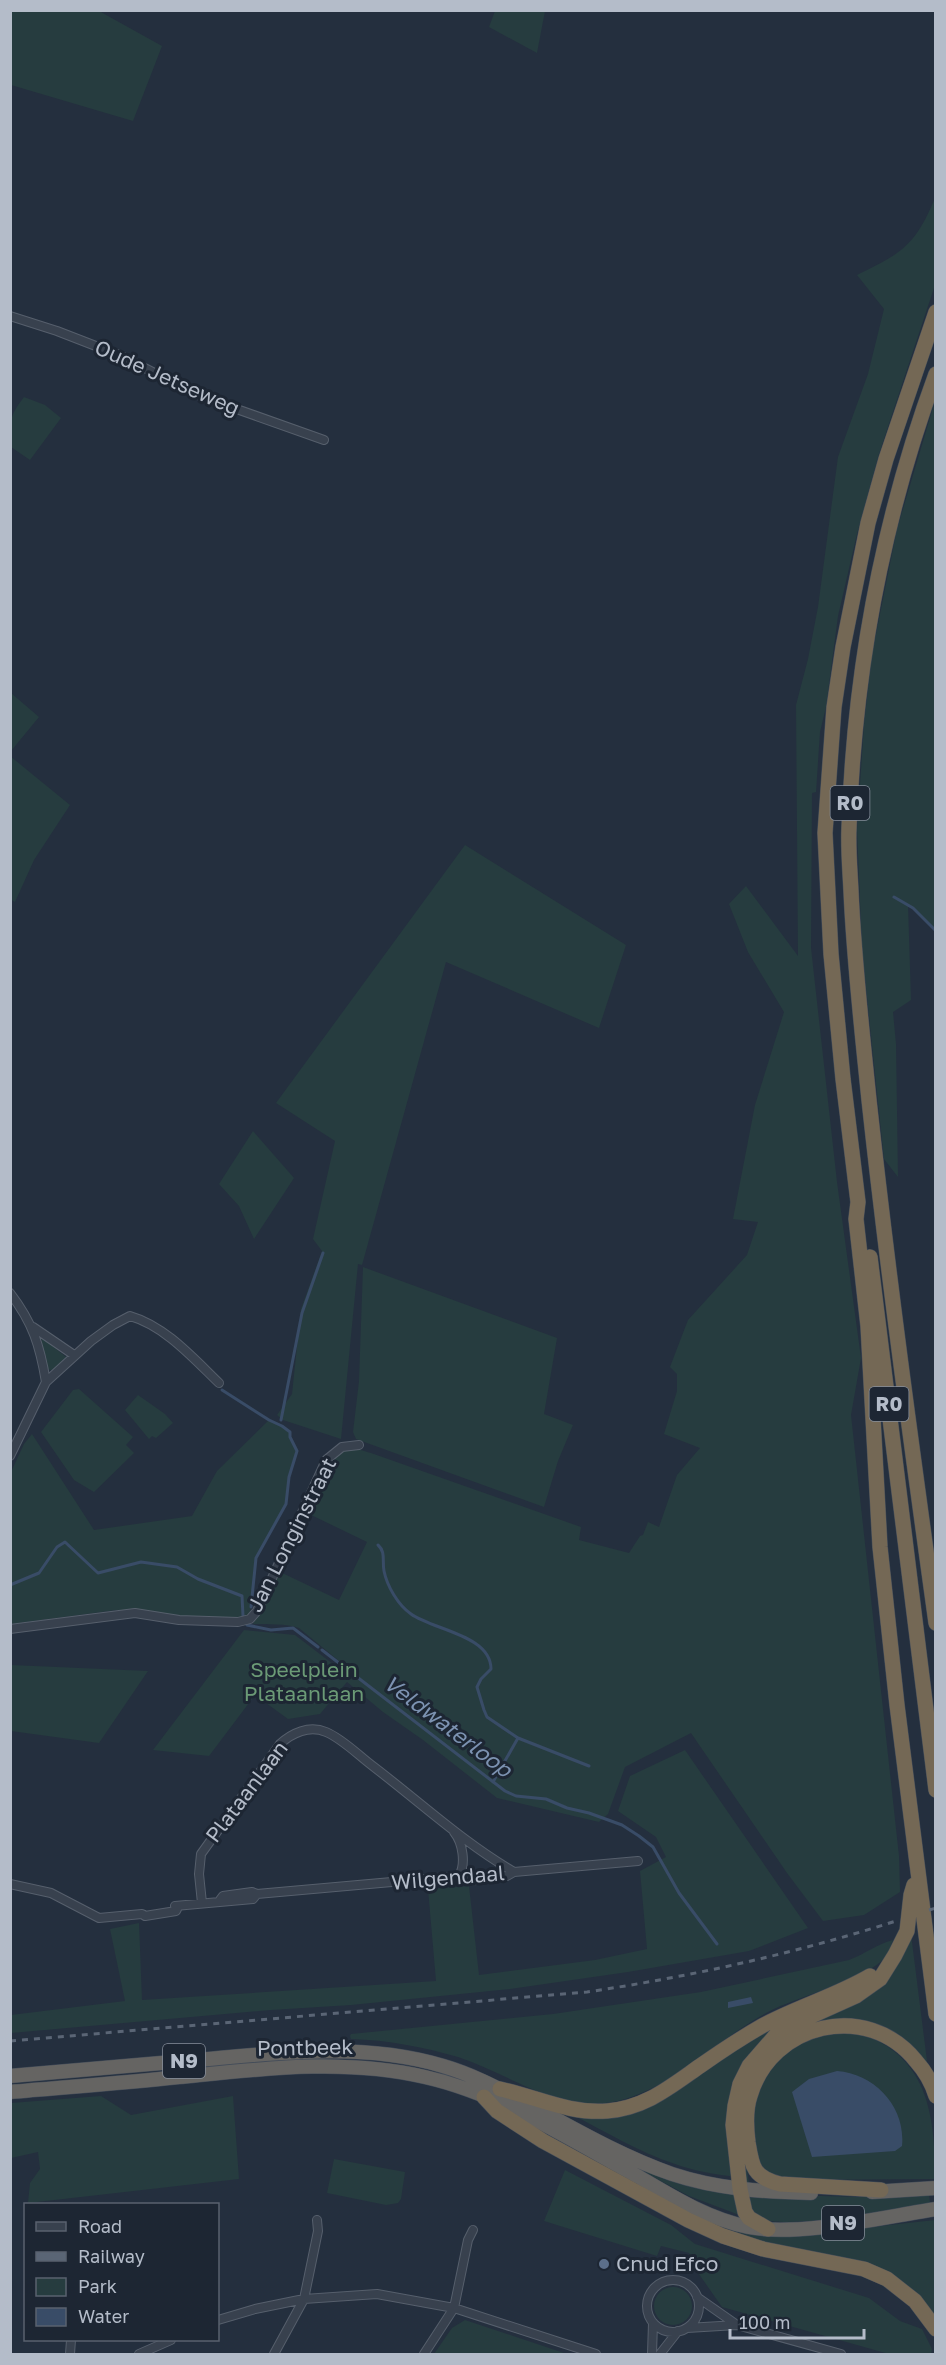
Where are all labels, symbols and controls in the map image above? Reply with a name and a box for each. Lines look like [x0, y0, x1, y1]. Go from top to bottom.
street label: Oude Jetseweg [91, 334, 244, 421]
road number: R0 [830, 786, 870, 820]
road number: R0 [870, 1387, 908, 1421]
street label: Jan Longinstraat [241, 1453, 341, 1616]
park label: Speelplein Plataanlaan [244, 1656, 364, 1706]
water label: Veldwaterloop [379, 1669, 519, 1783]
street label: Plataanlaan [200, 1735, 293, 1847]
street label: Wilgendaal [390, 1859, 506, 1895]
street label: Pontbeek [257, 2033, 354, 2061]
road number: N9 [163, 2044, 205, 2078]
legend [24, 2203, 219, 2341]
road number: N9 [822, 2206, 864, 2240]
text: Road [78, 2215, 122, 2237]
text: Railway [78, 2245, 145, 2267]
place label: Cnud Efco [616, 2250, 718, 2276]
marker: Cnud Efco [597, 2257, 611, 2271]
text: Park [78, 2275, 117, 2297]
scale bar [730, 2302, 864, 2340]
text: Water [78, 2305, 129, 2327]
text: 100 m [739, 2311, 790, 2333]

